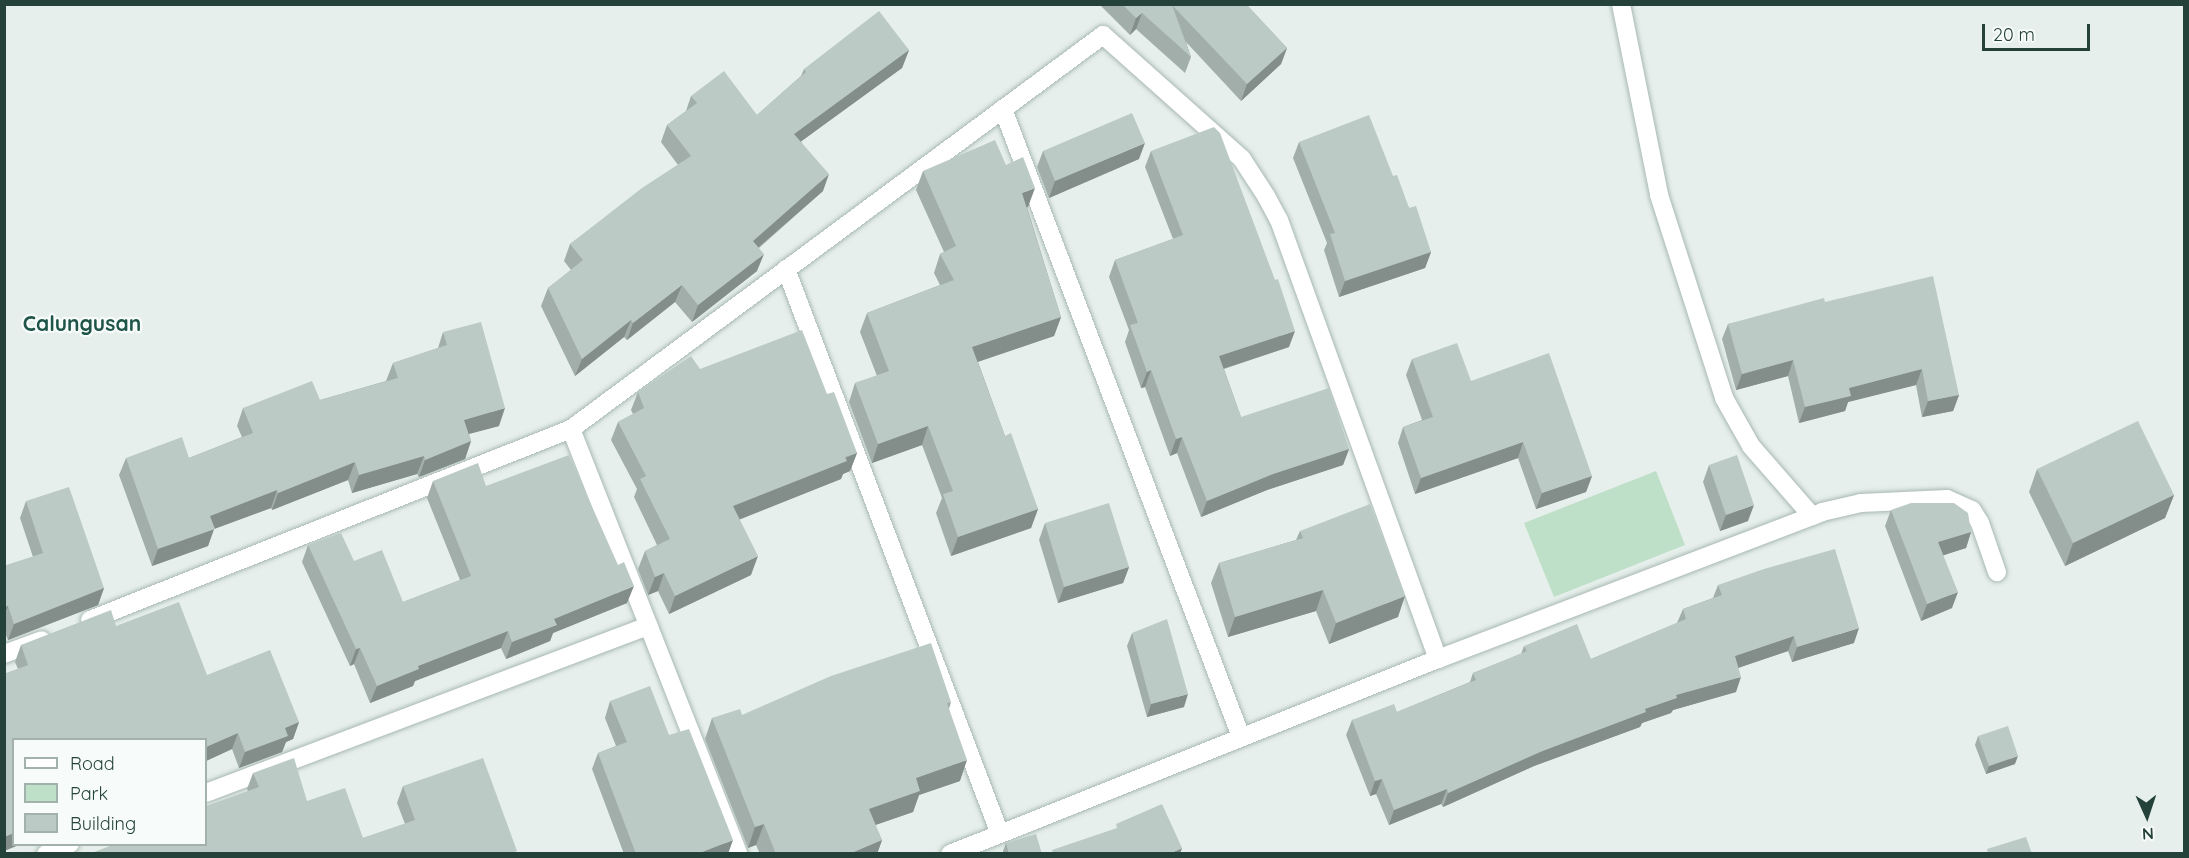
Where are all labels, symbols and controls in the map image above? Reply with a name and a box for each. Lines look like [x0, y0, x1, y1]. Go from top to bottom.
scale bar [1985, 12, 2093, 50]
text: 20 m [1993, 23, 2035, 46]
district label: Calungusan [23, 310, 141, 336]
legend [12, 738, 207, 846]
text: Road [70, 752, 115, 775]
text: Park [70, 782, 108, 805]
north arrow [2117, 786, 2177, 846]
text: Building [70, 812, 136, 835]
text: N [2142, 824, 2154, 844]

